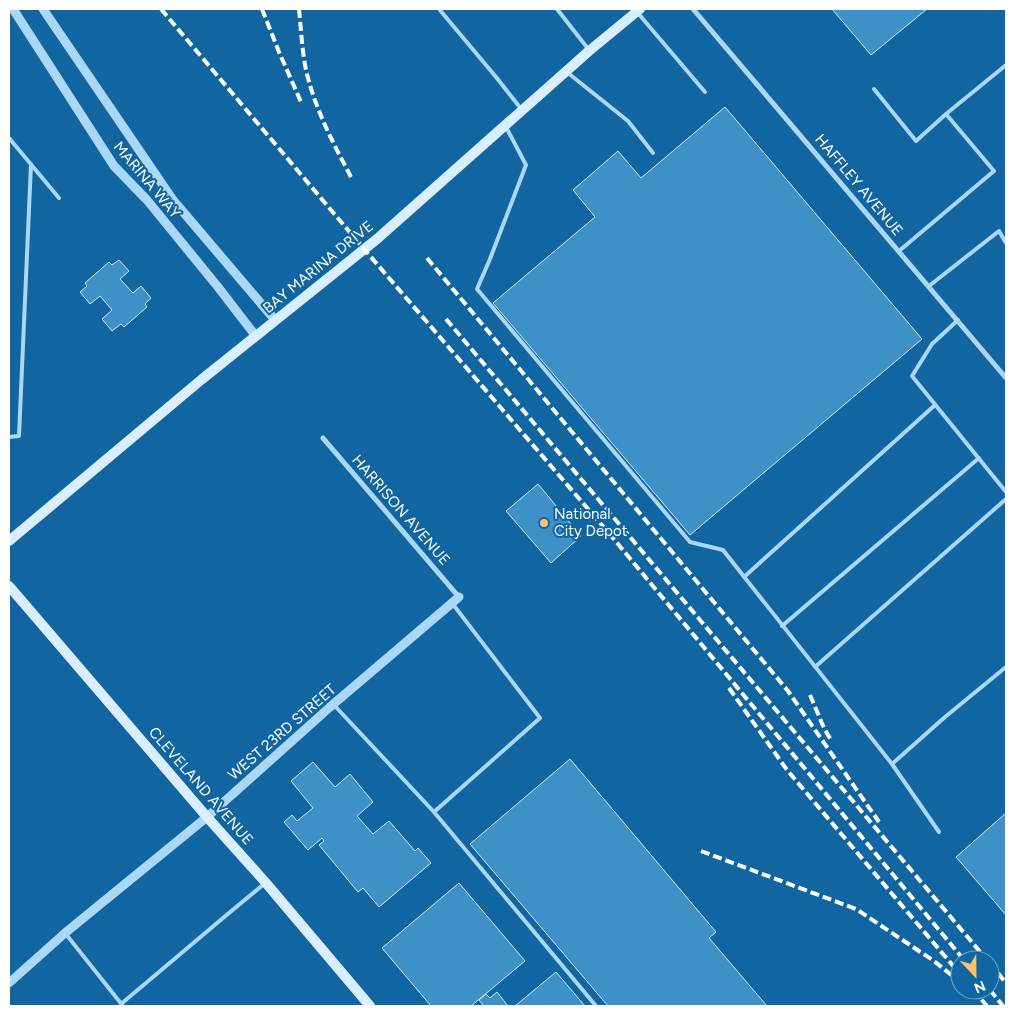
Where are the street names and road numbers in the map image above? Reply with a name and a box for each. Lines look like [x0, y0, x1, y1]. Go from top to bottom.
street label: HAFFLEY AVENUE [811, 131, 907, 239]
street label: MARINA WAY [110, 138, 184, 222]
street label: BAY MARINA DRIVE [259, 217, 377, 317]
street label: HARRISON AVENUE [348, 451, 454, 569]
street label: WEST 23RD STREET [224, 680, 340, 784]
street label: CLEVELAND AVENUE [145, 723, 257, 849]

